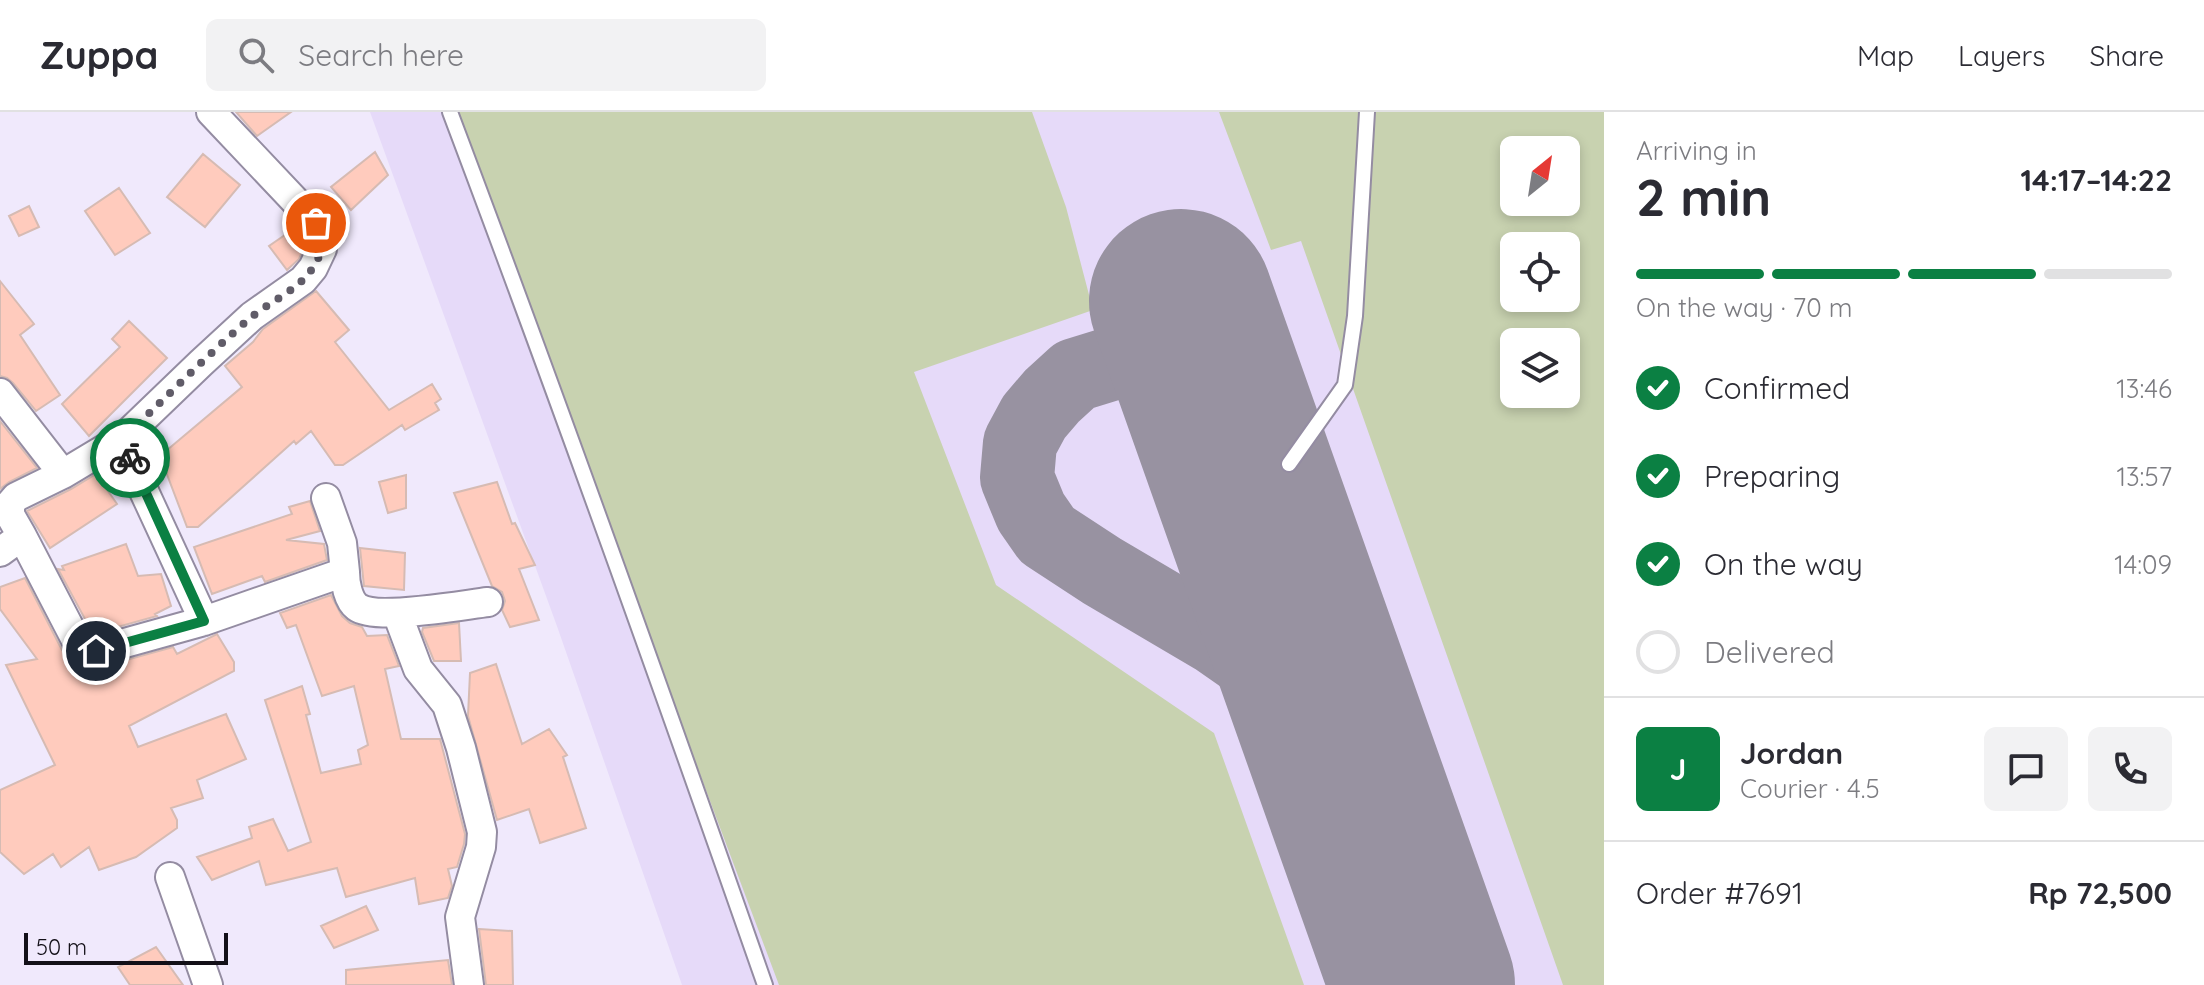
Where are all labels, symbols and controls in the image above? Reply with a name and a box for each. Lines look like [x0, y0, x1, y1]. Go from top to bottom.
search box [206, 19, 766, 91]
text: Zuppa [40, 31, 158, 79]
icon: search [234, 33, 278, 77]
text: Search here [298, 36, 464, 74]
text: Map [1857, 38, 1914, 73]
text: Layers [1958, 38, 2045, 73]
text: Share [2089, 38, 2164, 73]
text: Arriving in [1636, 134, 1757, 167]
north arrow [1500, 136, 1580, 216]
map controls [1500, 136, 1580, 408]
text: 14:17–14:22 [2020, 161, 2172, 199]
text: 2 min [1636, 164, 1771, 229]
pin [282, 189, 350, 257]
icon: bag [294, 201, 338, 245]
button: locate [1500, 232, 1580, 312]
text: On the way · 70 m [1636, 291, 1852, 324]
button: layers [1500, 328, 1580, 408]
icon: check [1636, 366, 1680, 410]
text: Confirmed [1704, 369, 1850, 407]
text: 13:46 [2116, 372, 2172, 405]
courier [90, 418, 170, 498]
icon: bike [108, 436, 152, 480]
icon: check [1636, 454, 1680, 498]
text: Preparing [1704, 457, 1840, 495]
text: 13:57 [2116, 460, 2172, 493]
icon: check [1636, 542, 1680, 586]
text: On the way [1704, 545, 1863, 583]
text: 14:09 [2114, 548, 2172, 581]
pin [62, 617, 130, 685]
icon: home [74, 629, 118, 673]
text: Delivered [1704, 633, 1835, 671]
button: chat [1984, 727, 2068, 811]
button: phone [2088, 727, 2172, 811]
text: Jordan [1740, 734, 1843, 772]
text: J [1670, 750, 1686, 788]
text: Courier · 4.5 [1740, 772, 1880, 805]
text: Order #7691 [1636, 874, 1803, 912]
text: Rp 72,500 [2028, 874, 2172, 912]
scale bar [24, 929, 228, 965]
text: 50 m [36, 933, 87, 961]

